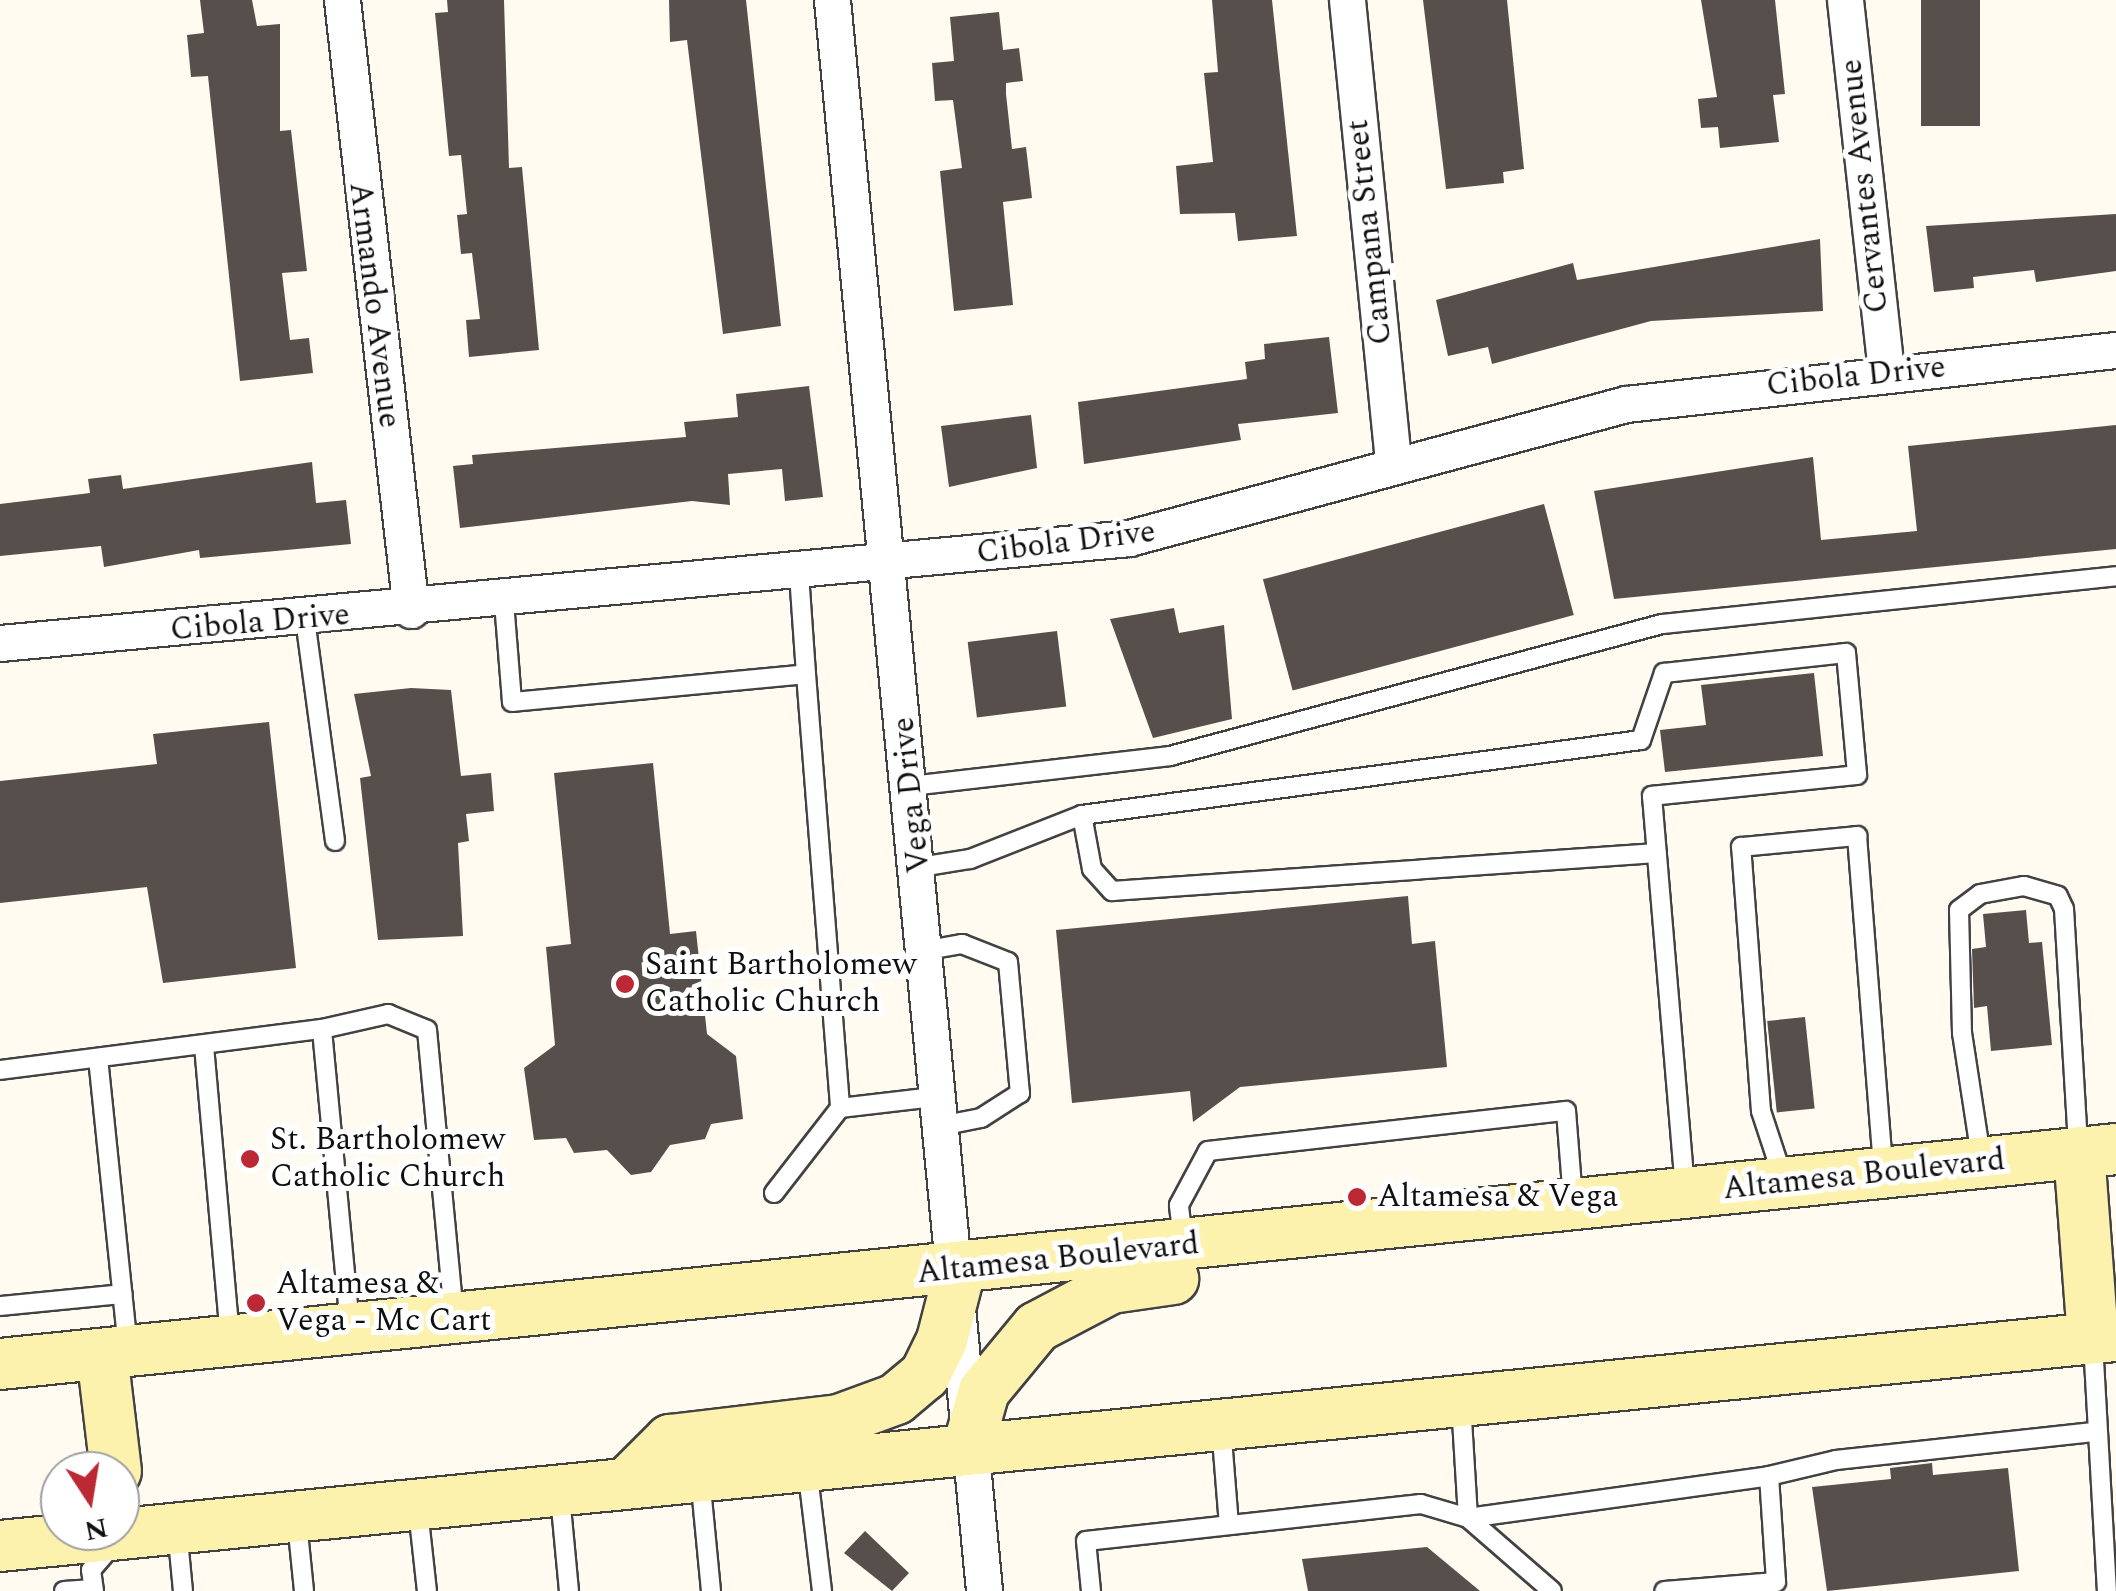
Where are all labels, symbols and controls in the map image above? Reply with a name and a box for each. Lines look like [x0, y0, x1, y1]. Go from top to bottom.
street label: Cervantes Avenue [1833, 57, 1897, 315]
street label: Campana Street [1339, 117, 1401, 347]
street label: Armando Avenue [340, 180, 408, 430]
street label: Cibola Drive [1764, 348, 1948, 406]
street label: Cibola Drive [974, 513, 1158, 573]
street label: Cibola Drive [169, 596, 351, 650]
street label: Vega Drive [885, 715, 939, 875]
place label: Saint Bartholomew Catholic Church [645, 947, 917, 1022]
marker: Saint Bartholomew Catholic Church [614, 973, 636, 995]
place label: St. Bartholomew Catholic Church [270, 1122, 505, 1197]
street label: Altamesa Boulevard [1721, 1141, 2007, 1209]
marker: St. Bartholomew Catholic Church [239, 1148, 261, 1170]
place label: Altamesa & Vega [1377, 1178, 1618, 1216]
marker: Altamesa & Vega [1346, 1186, 1368, 1208]
street label: Altamesa Boulevard [915, 1225, 1201, 1293]
place label: Altamesa & Vega - Mc Cart [276, 1266, 491, 1341]
marker: Altamesa & Vega - Mc Cart [245, 1292, 267, 1314]
north arrow [40, 1451, 140, 1551]
text: N [80, 1505, 112, 1552]

